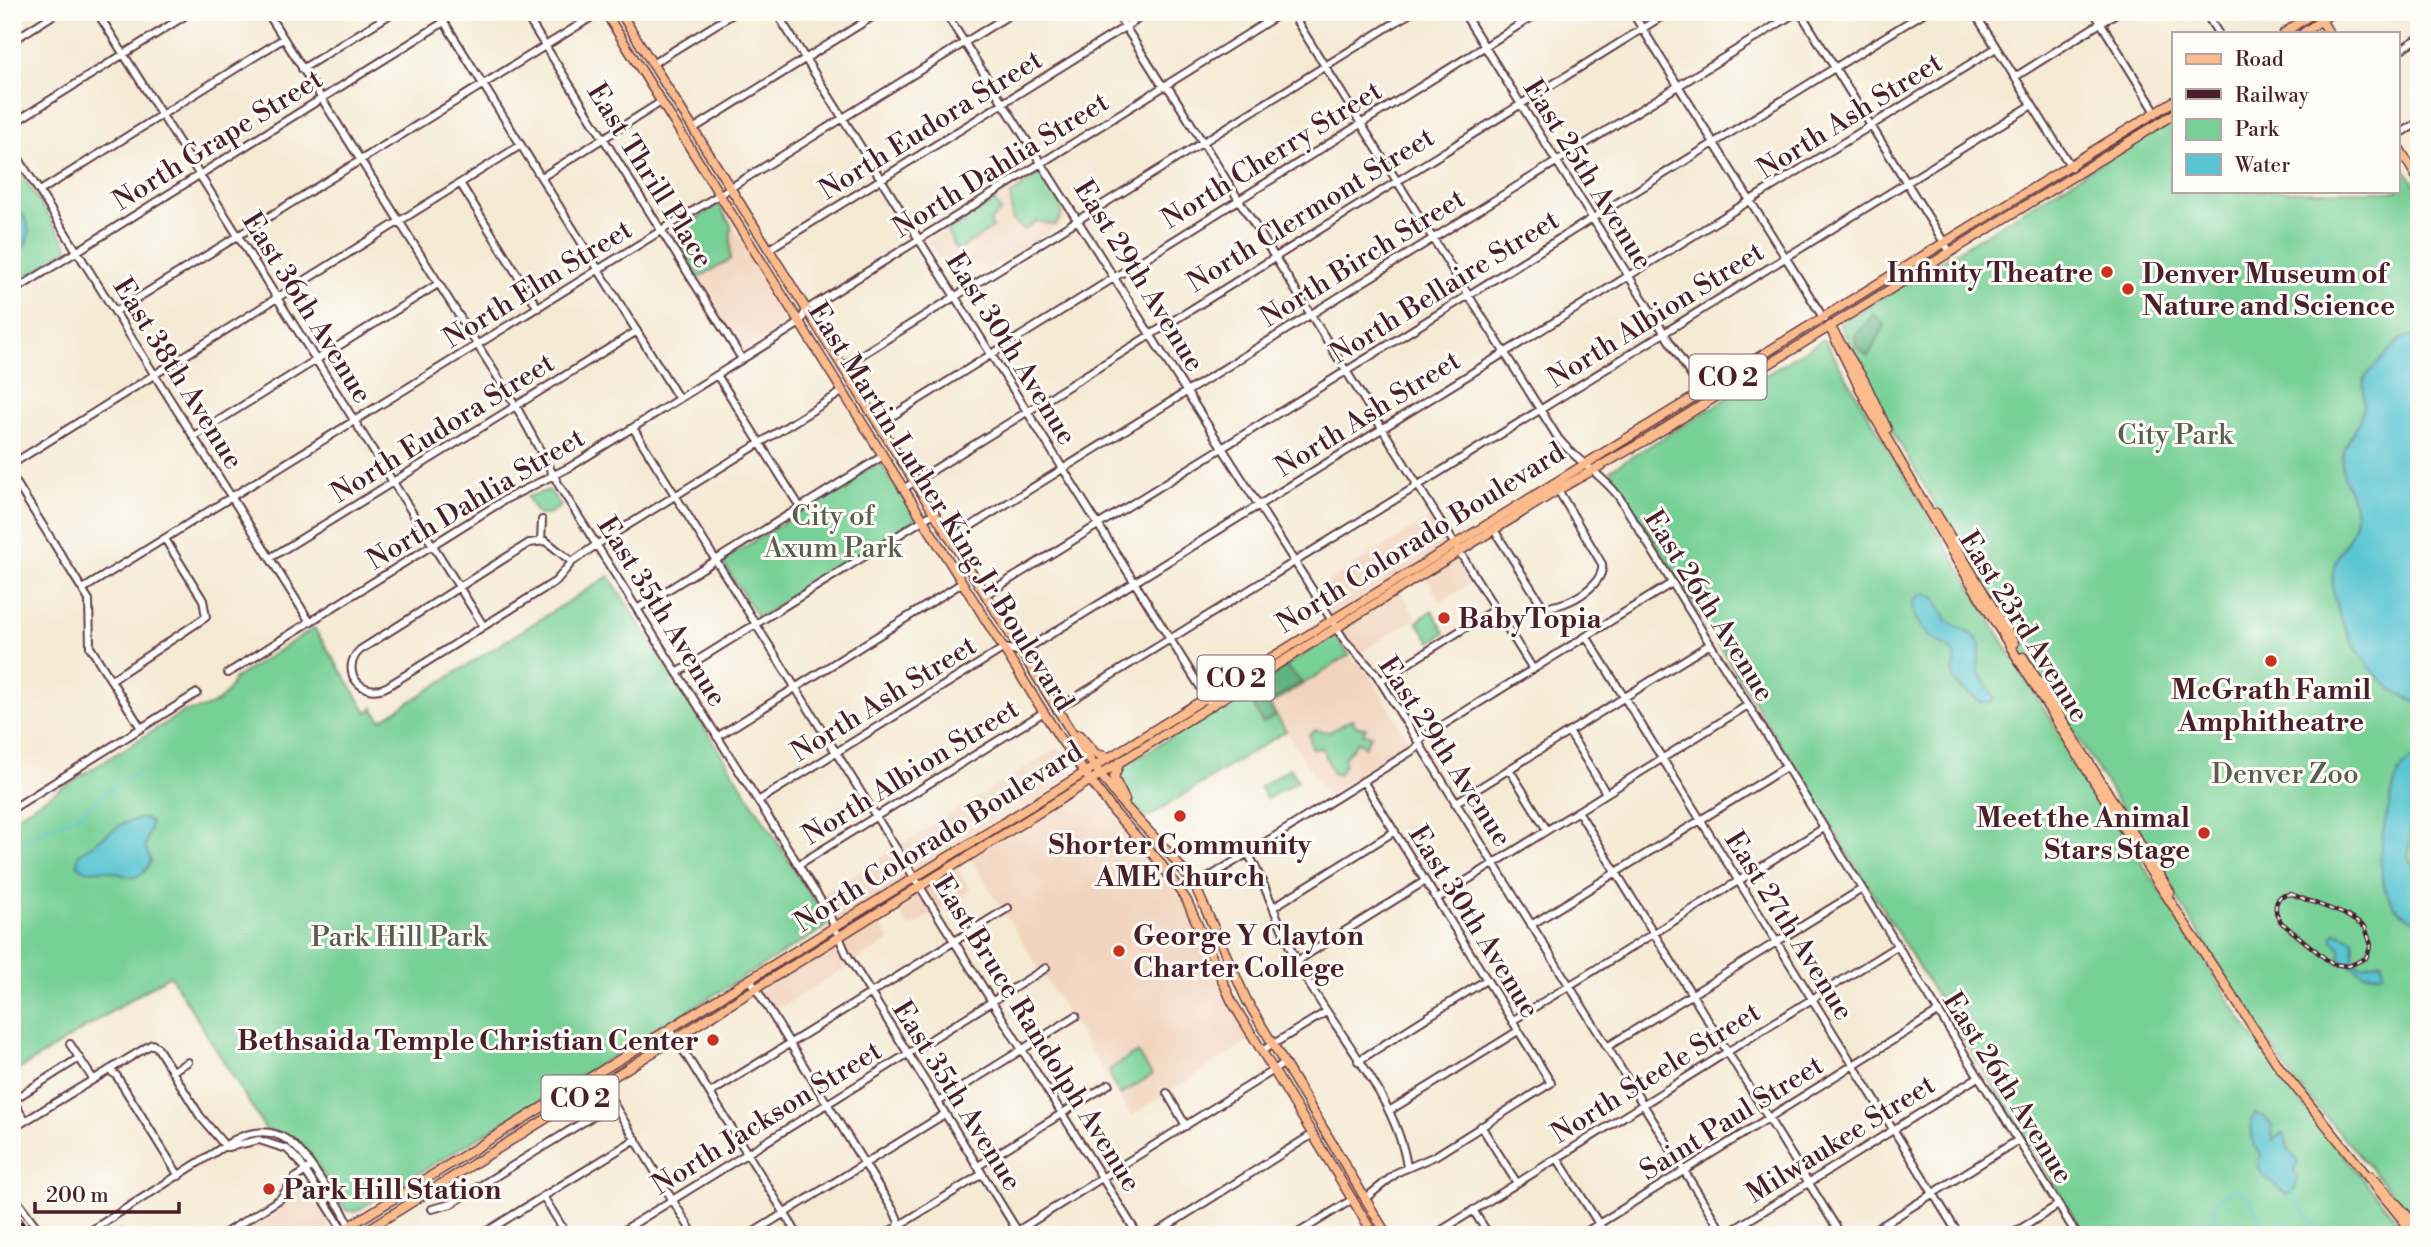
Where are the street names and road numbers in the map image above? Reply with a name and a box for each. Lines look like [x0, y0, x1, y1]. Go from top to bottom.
street label: North Eudora Street [813, 42, 1049, 208]
street label: North Ash Street [1751, 45, 1949, 187]
street label: North Grape Street [106, 62, 329, 219]
street label: North Cherry Street [1155, 73, 1388, 237]
street label: East 25th Avenue [1515, 73, 1660, 277]
street label: East Thrill Place [579, 77, 721, 275]
street label: North Dahlia Street [886, 85, 1115, 246]
street label: North Clermont Street [1181, 120, 1441, 301]
street label: East 29th Avenue [1066, 173, 1212, 378]
street label: North Birch Street [1254, 181, 1472, 335]
street label: North Bellaire Street [1324, 203, 1566, 372]
street label: East 36th Avenue [234, 206, 380, 410]
street label: North Elm Street [437, 212, 639, 356]
street label: North Albion Street [1541, 234, 1771, 396]
street label: East 30th Avenue [937, 246, 1084, 452]
street label: East 38th Avenue [105, 272, 251, 476]
street label: East Martin Luther King Jr Boulevard [800, 296, 1082, 718]
street label: North Ash Street [1269, 343, 1467, 485]
street label: North Eudora Street [325, 345, 561, 511]
road number: CO 2 [1690, 354, 1766, 400]
street label: North Dahlia Street [360, 420, 591, 578]
street label: North Colorado Boulevard [1270, 435, 1572, 642]
street label: East 26th Avenue [1636, 503, 1782, 708]
street label: East 35th Avenue [589, 510, 734, 713]
street label: East 23rd Avenue [1951, 525, 2097, 729]
street label: North Ash Street [785, 628, 983, 770]
street label: East 29th Avenue [1370, 650, 1519, 853]
road number: CO 2 [1198, 656, 1274, 700]
street label: North Albion Street [796, 691, 1026, 853]
street label: North Colorado Boulevard [788, 734, 1090, 941]
street label: East 30th Avenue [1400, 819, 1547, 1025]
street label: East 27th Avenue [1716, 825, 1861, 1027]
street label: East Bruce Randolph Avenue [925, 869, 1149, 1198]
street label: East 26th Avenue [1935, 985, 2081, 1190]
street label: East 35th Avenue [884, 994, 1029, 1197]
street label: North Steele Street [1545, 995, 1767, 1152]
street label: North Jackson Street [645, 1033, 888, 1203]
street label: Saint Paul Street [1634, 1048, 1830, 1189]
street label: Milwaukee Street [1740, 1067, 1942, 1211]
road number: CO 2 [542, 1076, 618, 1120]

